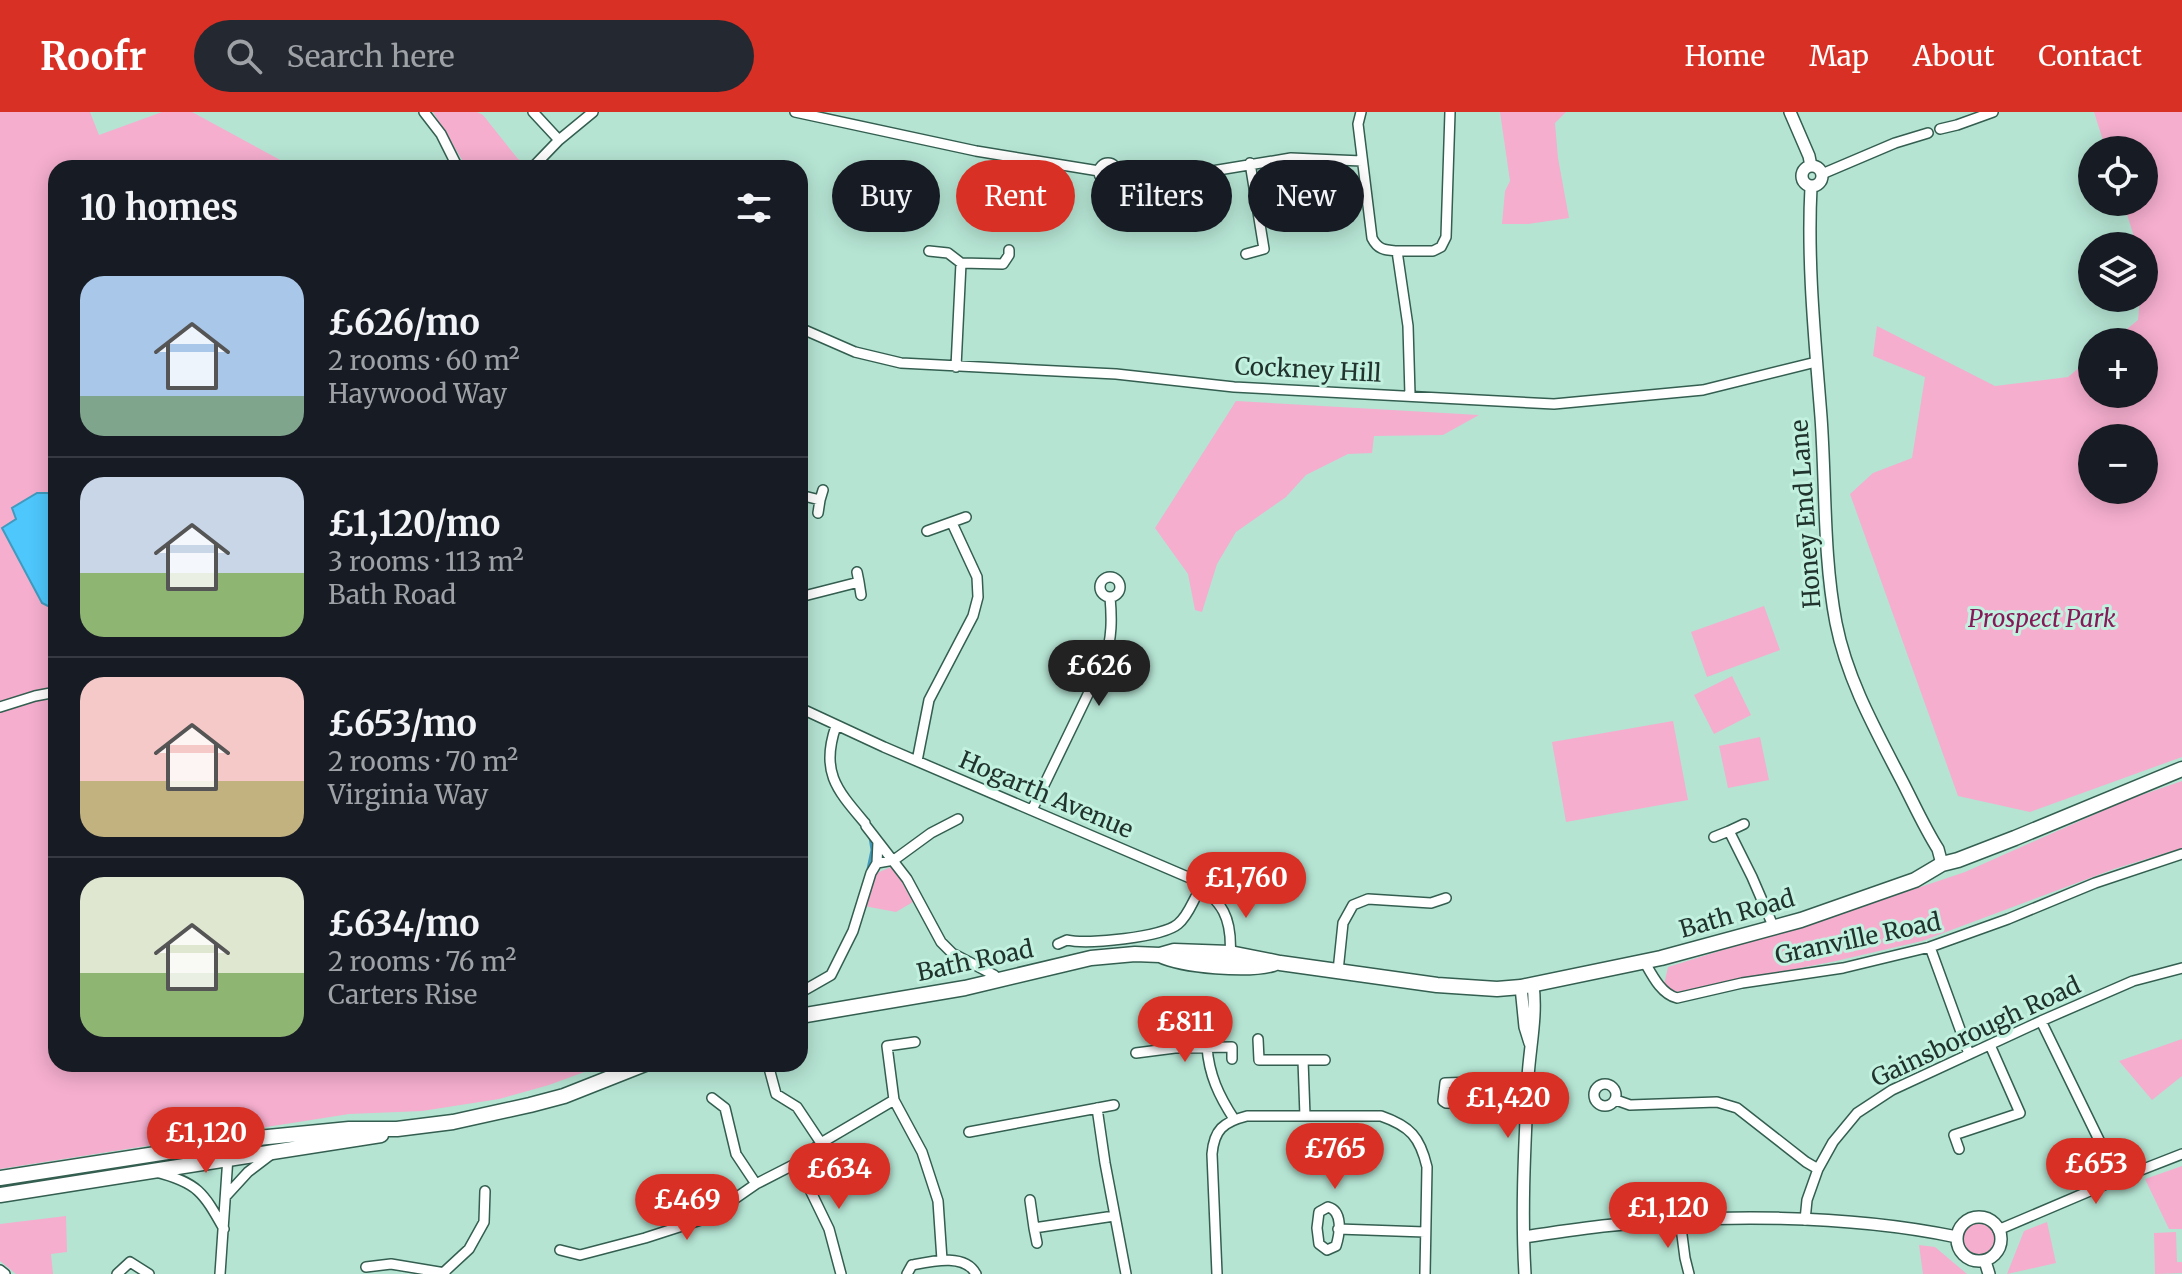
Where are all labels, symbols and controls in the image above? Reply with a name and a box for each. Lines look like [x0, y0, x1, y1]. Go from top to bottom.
search box [194, 20, 754, 92]
text: Roofr [40, 33, 146, 80]
icon: search [222, 34, 266, 78]
text: Search here [286, 37, 455, 75]
text: Home [1684, 38, 1765, 74]
text: Map [1809, 38, 1869, 74]
text: About [1913, 38, 1994, 74]
text: Contact [2038, 38, 2142, 74]
map controls [2078, 136, 2158, 504]
button: locate [2078, 136, 2158, 216]
chip: Buy [832, 160, 940, 232]
chip: Rent [956, 160, 1075, 232]
chip: Filters [1091, 160, 1232, 232]
chip: New [1248, 160, 1364, 232]
icon: filters [732, 186, 776, 230]
text: 10 homes [80, 187, 238, 229]
button: layers [2078, 232, 2158, 312]
text: £626/mo [328, 302, 480, 344]
icon: home [144, 308, 240, 404]
button: + [2078, 328, 2158, 408]
text: 2 rooms · 60 m² [328, 344, 520, 377]
street label: Cockney Hill [1234, 350, 1382, 389]
text: Haywood Way [328, 377, 507, 410]
street label: Honey End Lane [1783, 419, 1828, 609]
button: − [2078, 424, 2158, 504]
text: £1,120/mo [328, 503, 500, 545]
icon: home [144, 509, 240, 605]
text: 3 rooms · 113 m² [328, 545, 524, 578]
text: Bath Road [328, 578, 456, 611]
park label: Prospect Park [1968, 603, 2116, 634]
pin: £626 [1052, 640, 1146, 708]
text: £626 [1066, 649, 1132, 682]
text: £653/mo [328, 703, 477, 745]
icon: home [144, 709, 240, 805]
street label: Hogarth Avenue [954, 744, 1138, 845]
text: 2 rooms · 70 m² [328, 745, 518, 778]
text: Virginia Way [328, 778, 488, 811]
pin: £1,760 [1181, 852, 1311, 920]
text: £1,760 [1204, 861, 1288, 894]
street label: Bath Road [1676, 882, 1798, 945]
text: £634/mo [328, 903, 480, 945]
street label: Granville Road [1772, 906, 1944, 971]
icon: home [144, 909, 240, 1005]
street label: Bath Road [914, 933, 1036, 988]
text: 2 rooms · 76 m² [328, 945, 516, 978]
street label: Gainsborough Road [1866, 969, 2085, 1094]
text: Carters Rise [328, 978, 477, 1011]
pin: £811 [1138, 996, 1232, 1064]
text: £811 [1156, 1005, 1214, 1038]
pin: £1,420 [1443, 1072, 1573, 1140]
text: £1,420 [1465, 1081, 1551, 1114]
pin: £1,120 [141, 1107, 271, 1175]
text: £1,120 [165, 1116, 247, 1149]
pin: £765 [1288, 1123, 1382, 1191]
text: £765 [1304, 1132, 1366, 1165]
pin: £653 [2049, 1138, 2143, 1206]
pin: £634 [792, 1143, 886, 1211]
text: £653 [2064, 1147, 2128, 1180]
text: £634 [806, 1152, 872, 1185]
pin: £469 [640, 1174, 734, 1242]
pin: £1,120 [1603, 1182, 1733, 1250]
text: £469 [653, 1183, 721, 1216]
text: £1,120 [1627, 1191, 1709, 1224]

